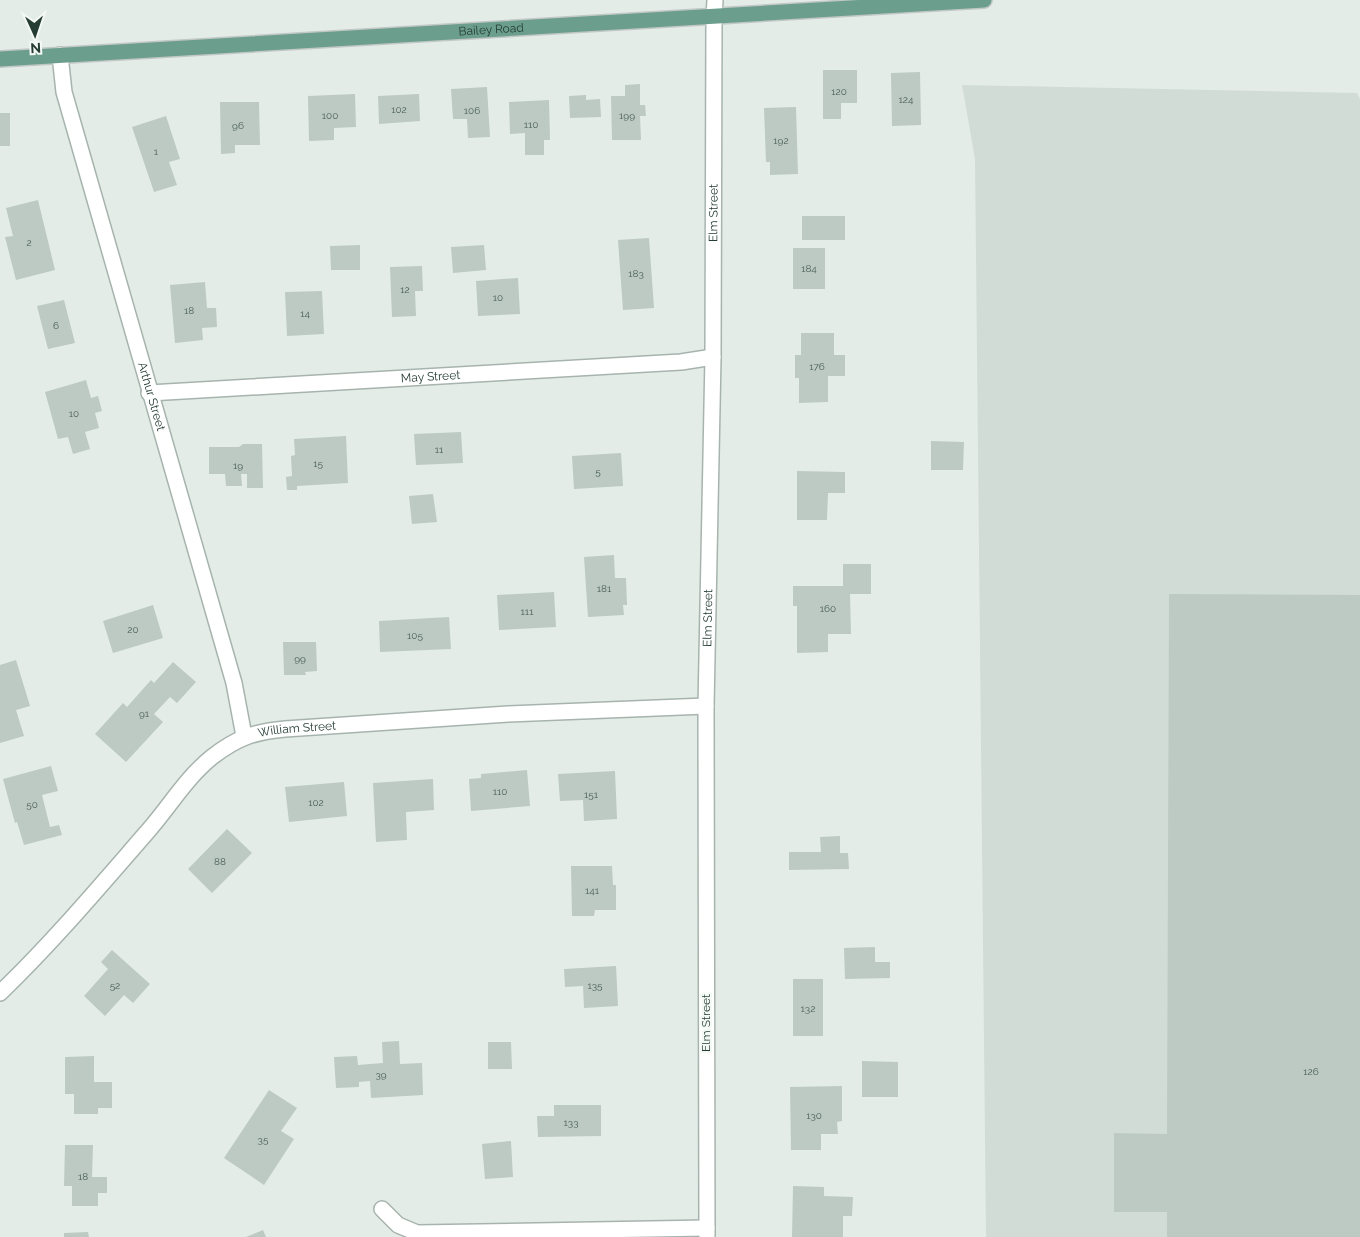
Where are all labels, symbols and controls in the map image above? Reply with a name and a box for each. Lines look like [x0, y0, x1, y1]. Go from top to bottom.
north arrow [10, 10, 60, 60]
street label: Bailey Road [458, 21, 524, 38]
text: N [30, 40, 41, 56]
house number: 120 [831, 86, 847, 97]
house number: 124 [899, 94, 914, 105]
house number: 102 [391, 104, 407, 115]
house number: 106 [464, 105, 480, 116]
house number: 100 [322, 110, 338, 121]
house number: 199 [619, 110, 635, 121]
house number: 110 [524, 119, 538, 130]
house number: 96 [232, 120, 244, 131]
house number: 192 [773, 135, 789, 146]
house number: 1 [154, 146, 159, 157]
street label: Elm Street [706, 184, 721, 242]
house number: 2 [26, 237, 32, 248]
house number: 184 [801, 263, 817, 274]
house number: 183 [628, 268, 644, 279]
house number: 12 [400, 284, 410, 295]
house number: 10 [493, 292, 503, 303]
house number: 18 [184, 305, 194, 316]
house number: 14 [300, 308, 310, 319]
house number: 6 [53, 320, 59, 331]
street label: Arthur Street [135, 360, 168, 432]
house number: 176 [809, 361, 825, 372]
street label: May Street [400, 368, 461, 385]
house number: 10 [69, 408, 79, 419]
house number: 11 [435, 444, 444, 455]
house number: 15 [313, 458, 323, 469]
house number: 19 [233, 460, 243, 471]
house number: 5 [595, 466, 601, 477]
house number: 181 [597, 583, 612, 594]
street label: Elm Street [700, 589, 715, 647]
house number: 160 [820, 603, 836, 614]
house number: 111 [521, 606, 534, 617]
house number: 20 [127, 624, 139, 635]
house number: 105 [407, 630, 423, 641]
house number: 99 [294, 653, 306, 664]
house number: 91 [139, 708, 150, 719]
street label: William Street [257, 719, 336, 740]
house number: 110 [493, 786, 507, 797]
house number: 151 [584, 789, 599, 800]
house number: 102 [308, 797, 324, 808]
house number: 50 [26, 799, 38, 810]
house number: 88 [214, 856, 226, 867]
house number: 141 [585, 885, 600, 896]
house number: 52 [110, 980, 120, 991]
house number: 135 [587, 980, 603, 991]
street label: Elm Street [699, 994, 713, 1052]
house number: 132 [801, 1003, 815, 1014]
house number: 126 [1303, 1066, 1319, 1077]
house number: 39 [375, 1069, 387, 1080]
house number: 130 [806, 1110, 822, 1121]
house number: 133 [564, 1117, 578, 1128]
house number: 35 [258, 1134, 269, 1145]
house number: 18 [78, 1171, 88, 1182]

